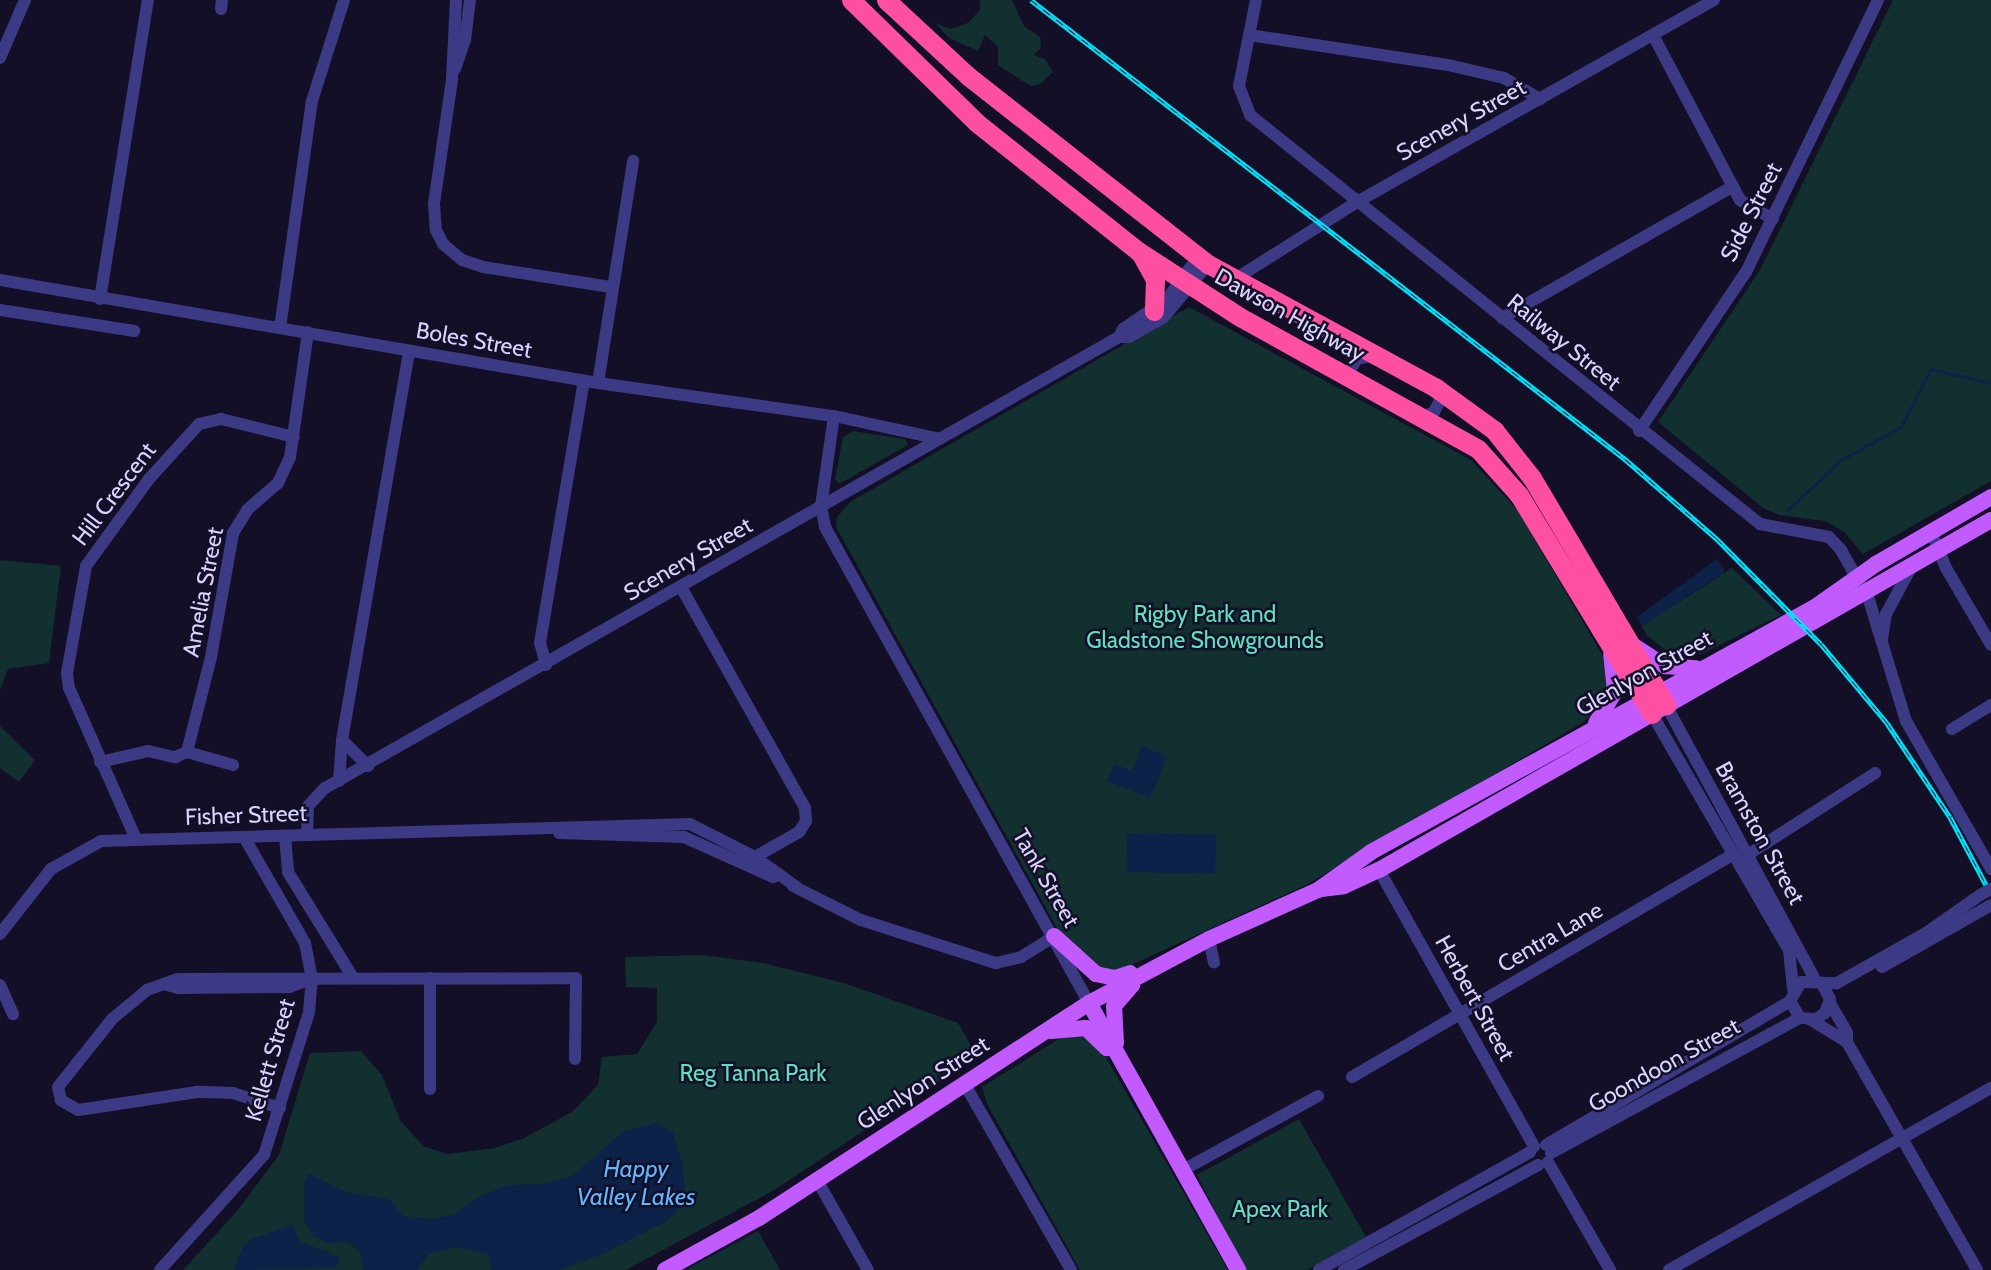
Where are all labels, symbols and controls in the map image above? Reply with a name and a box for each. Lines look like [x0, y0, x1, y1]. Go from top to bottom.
street label: Scenery Street [1392, 73, 1530, 167]
street label: Side Street [1714, 158, 1788, 266]
street label: Dawson Highway [1210, 262, 1370, 368]
street label: Railway Street [1502, 288, 1626, 396]
street label: Boles Street [414, 316, 534, 364]
street label: Hill Crescent [66, 437, 162, 551]
street label: Scenery Street [619, 511, 757, 607]
street label: Amelia Street [177, 525, 229, 659]
park label: Rigby Park and Gladstone Showgrounds [1086, 600, 1324, 654]
street label: Glenlyon Street [1571, 624, 1717, 722]
street label: Bramston Street [1709, 757, 1811, 909]
street label: Fisher Street [185, 799, 307, 831]
street label: Tank Street [1007, 824, 1085, 932]
street label: Centra Lane [1493, 896, 1607, 978]
street label: Herbert Street [1429, 931, 1521, 1065]
street label: Kellett Street [239, 995, 301, 1125]
street label: Goondoon Street [1584, 1012, 1744, 1118]
street label: Glenlyon Street [852, 1030, 994, 1136]
park label: Reg Tanna Park [679, 1059, 827, 1087]
water label: Happy Valley Lakes [577, 1155, 695, 1211]
park label: Apex Park [1232, 1195, 1328, 1223]

